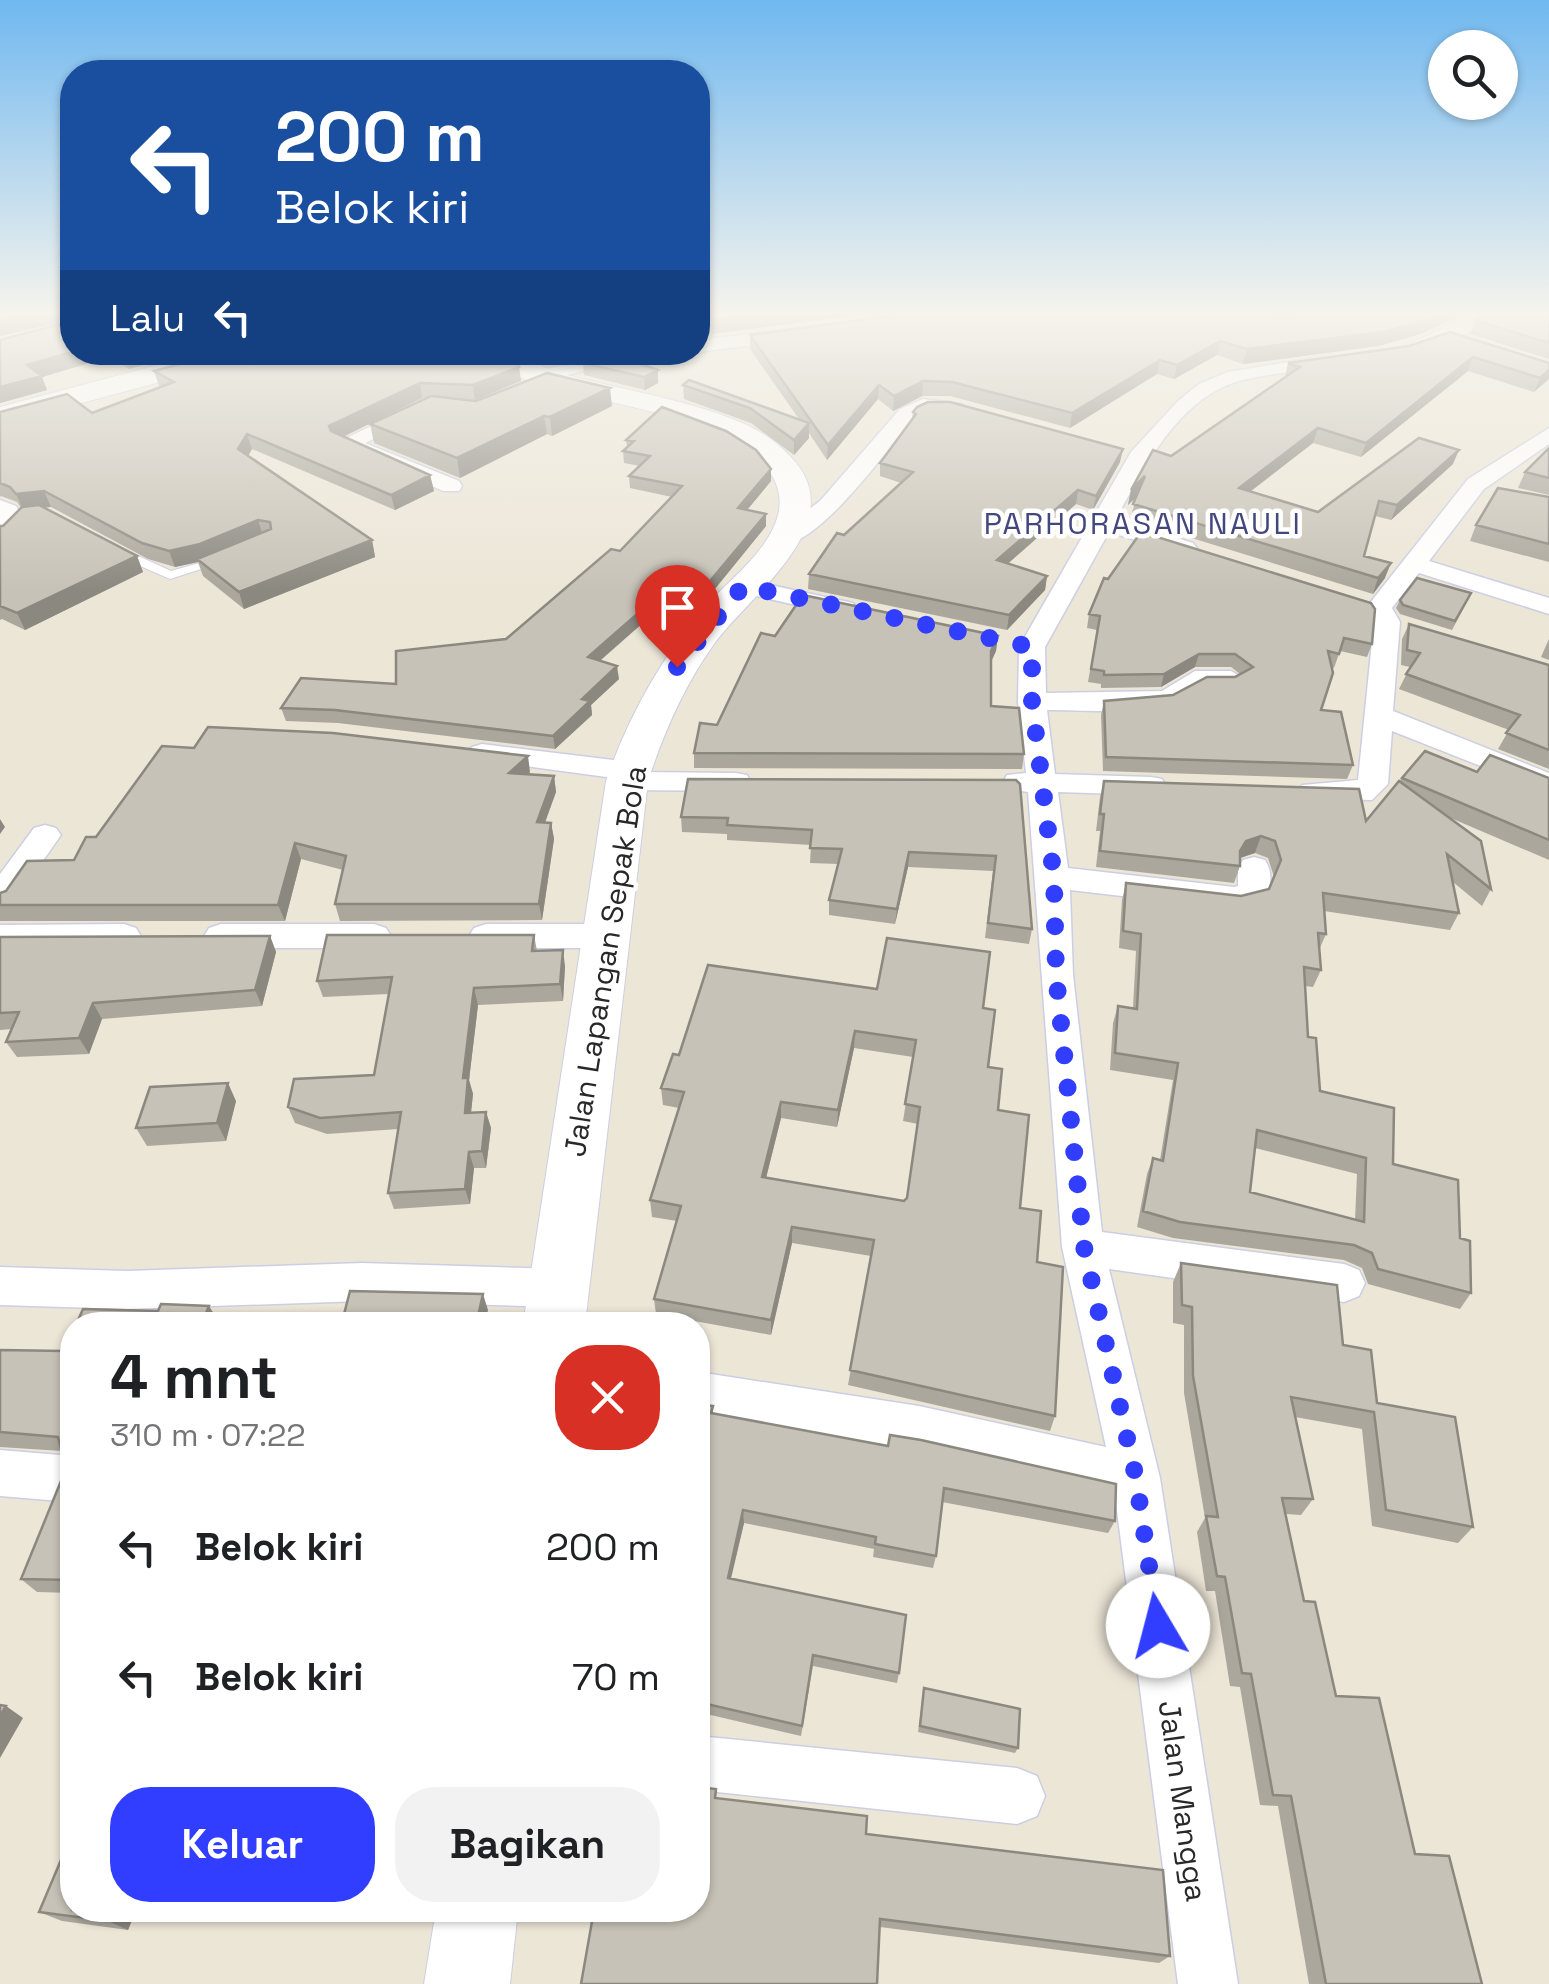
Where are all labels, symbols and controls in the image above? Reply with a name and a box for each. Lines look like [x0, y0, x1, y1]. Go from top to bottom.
map controls [1428, 30, 1518, 120]
button: search [1428, 30, 1518, 120]
text: 200 m [275, 92, 485, 181]
icon: left [110, 100, 240, 230]
text: Belok kiri [275, 179, 469, 236]
icon: left [205, 290, 260, 345]
text: Lalu [110, 294, 185, 342]
district label: PARHORASAN NAULI [984, 504, 1302, 543]
pin [635, 565, 720, 668]
icon: arrive [650, 580, 705, 635]
street label: Jalan Lapangan Sepak Bola [555, 763, 655, 1159]
text: 4 mnt [110, 1339, 278, 1416]
button: close [555, 1345, 660, 1450]
text: 310 m · 07:22 [110, 1415, 306, 1455]
icon: left [110, 1520, 165, 1575]
text: Belok kiri [195, 1523, 363, 1571]
text: 200 m [546, 1523, 660, 1571]
position arrow [1106, 1574, 1210, 1678]
icon: left [110, 1650, 165, 1705]
text: Belok kiri [195, 1653, 363, 1701]
text: 70 m [572, 1653, 660, 1701]
street label: Jalan Mangga [1150, 1698, 1216, 1904]
button: Keluar [110, 1787, 375, 1902]
button: Bagikan [395, 1787, 660, 1902]

